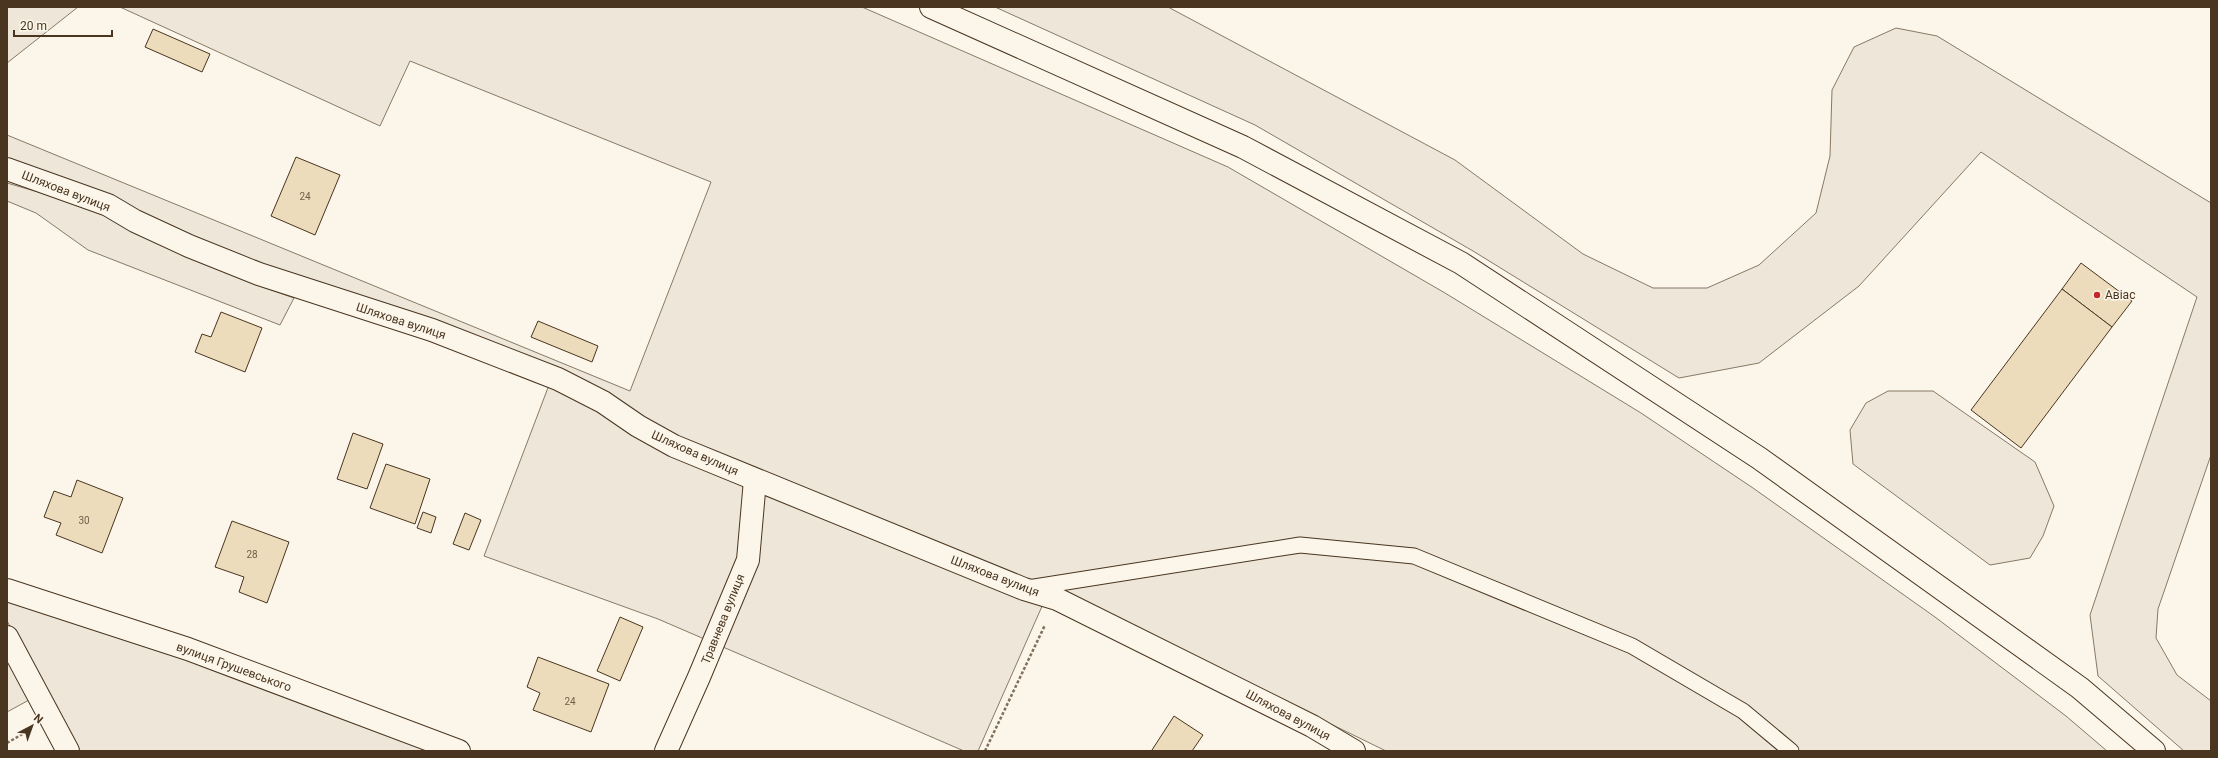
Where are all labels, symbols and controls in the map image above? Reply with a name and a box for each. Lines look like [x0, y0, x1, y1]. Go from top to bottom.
scale bar [14, 12, 112, 38]
text: 20 m [20, 19, 47, 33]
street label: Шляхова вулиця [20, 168, 112, 214]
house number: 24 [299, 191, 311, 202]
place label: Авіас [2105, 288, 2135, 302]
marker: Авіас [2092, 290, 2102, 300]
street label: Шляхова вулиця [354, 300, 448, 342]
street label: Шляхова вулиця [649, 428, 741, 478]
house number: 30 [78, 515, 90, 526]
house number: 28 [246, 549, 258, 560]
street label: Шляхова вулиця [949, 553, 1041, 599]
street label: Травнева вулиця [698, 572, 748, 666]
street label: вулиця Грушевського [175, 640, 294, 694]
street label: Шляхова вулиця [1243, 687, 1333, 743]
house number: 24 [564, 696, 576, 707]
north arrow [12, 706, 52, 746]
text: N [31, 711, 46, 726]

